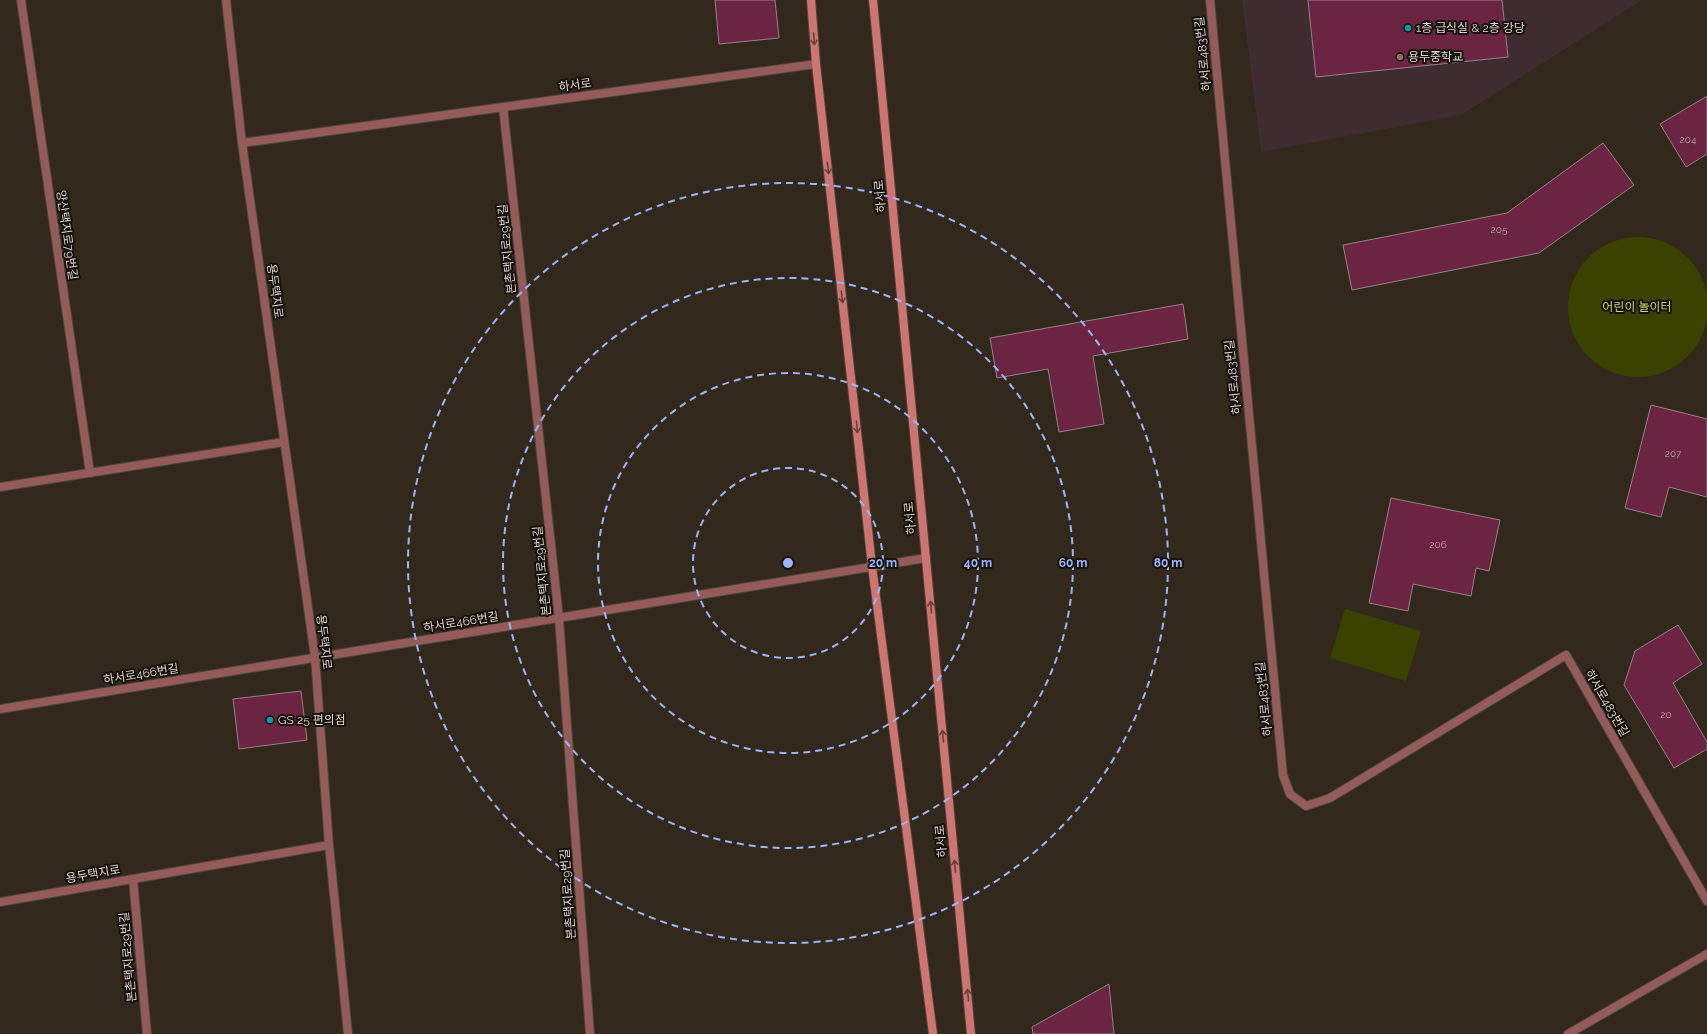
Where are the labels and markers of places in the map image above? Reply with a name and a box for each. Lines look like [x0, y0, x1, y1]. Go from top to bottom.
place label: 1층 급식실 & 2층 강당 [1416, 21, 1525, 35]
marker: 1층 급식실 & 2층 강당 [1403, 23, 1413, 33]
place label: 용두중학교 [1408, 50, 1463, 64]
marker: 용두중학교 [1395, 52, 1405, 62]
centre of rings [781, 556, 795, 570]
place label: GS 25 편의점 [278, 713, 346, 727]
marker: GS 25 편의점 [265, 715, 275, 725]

